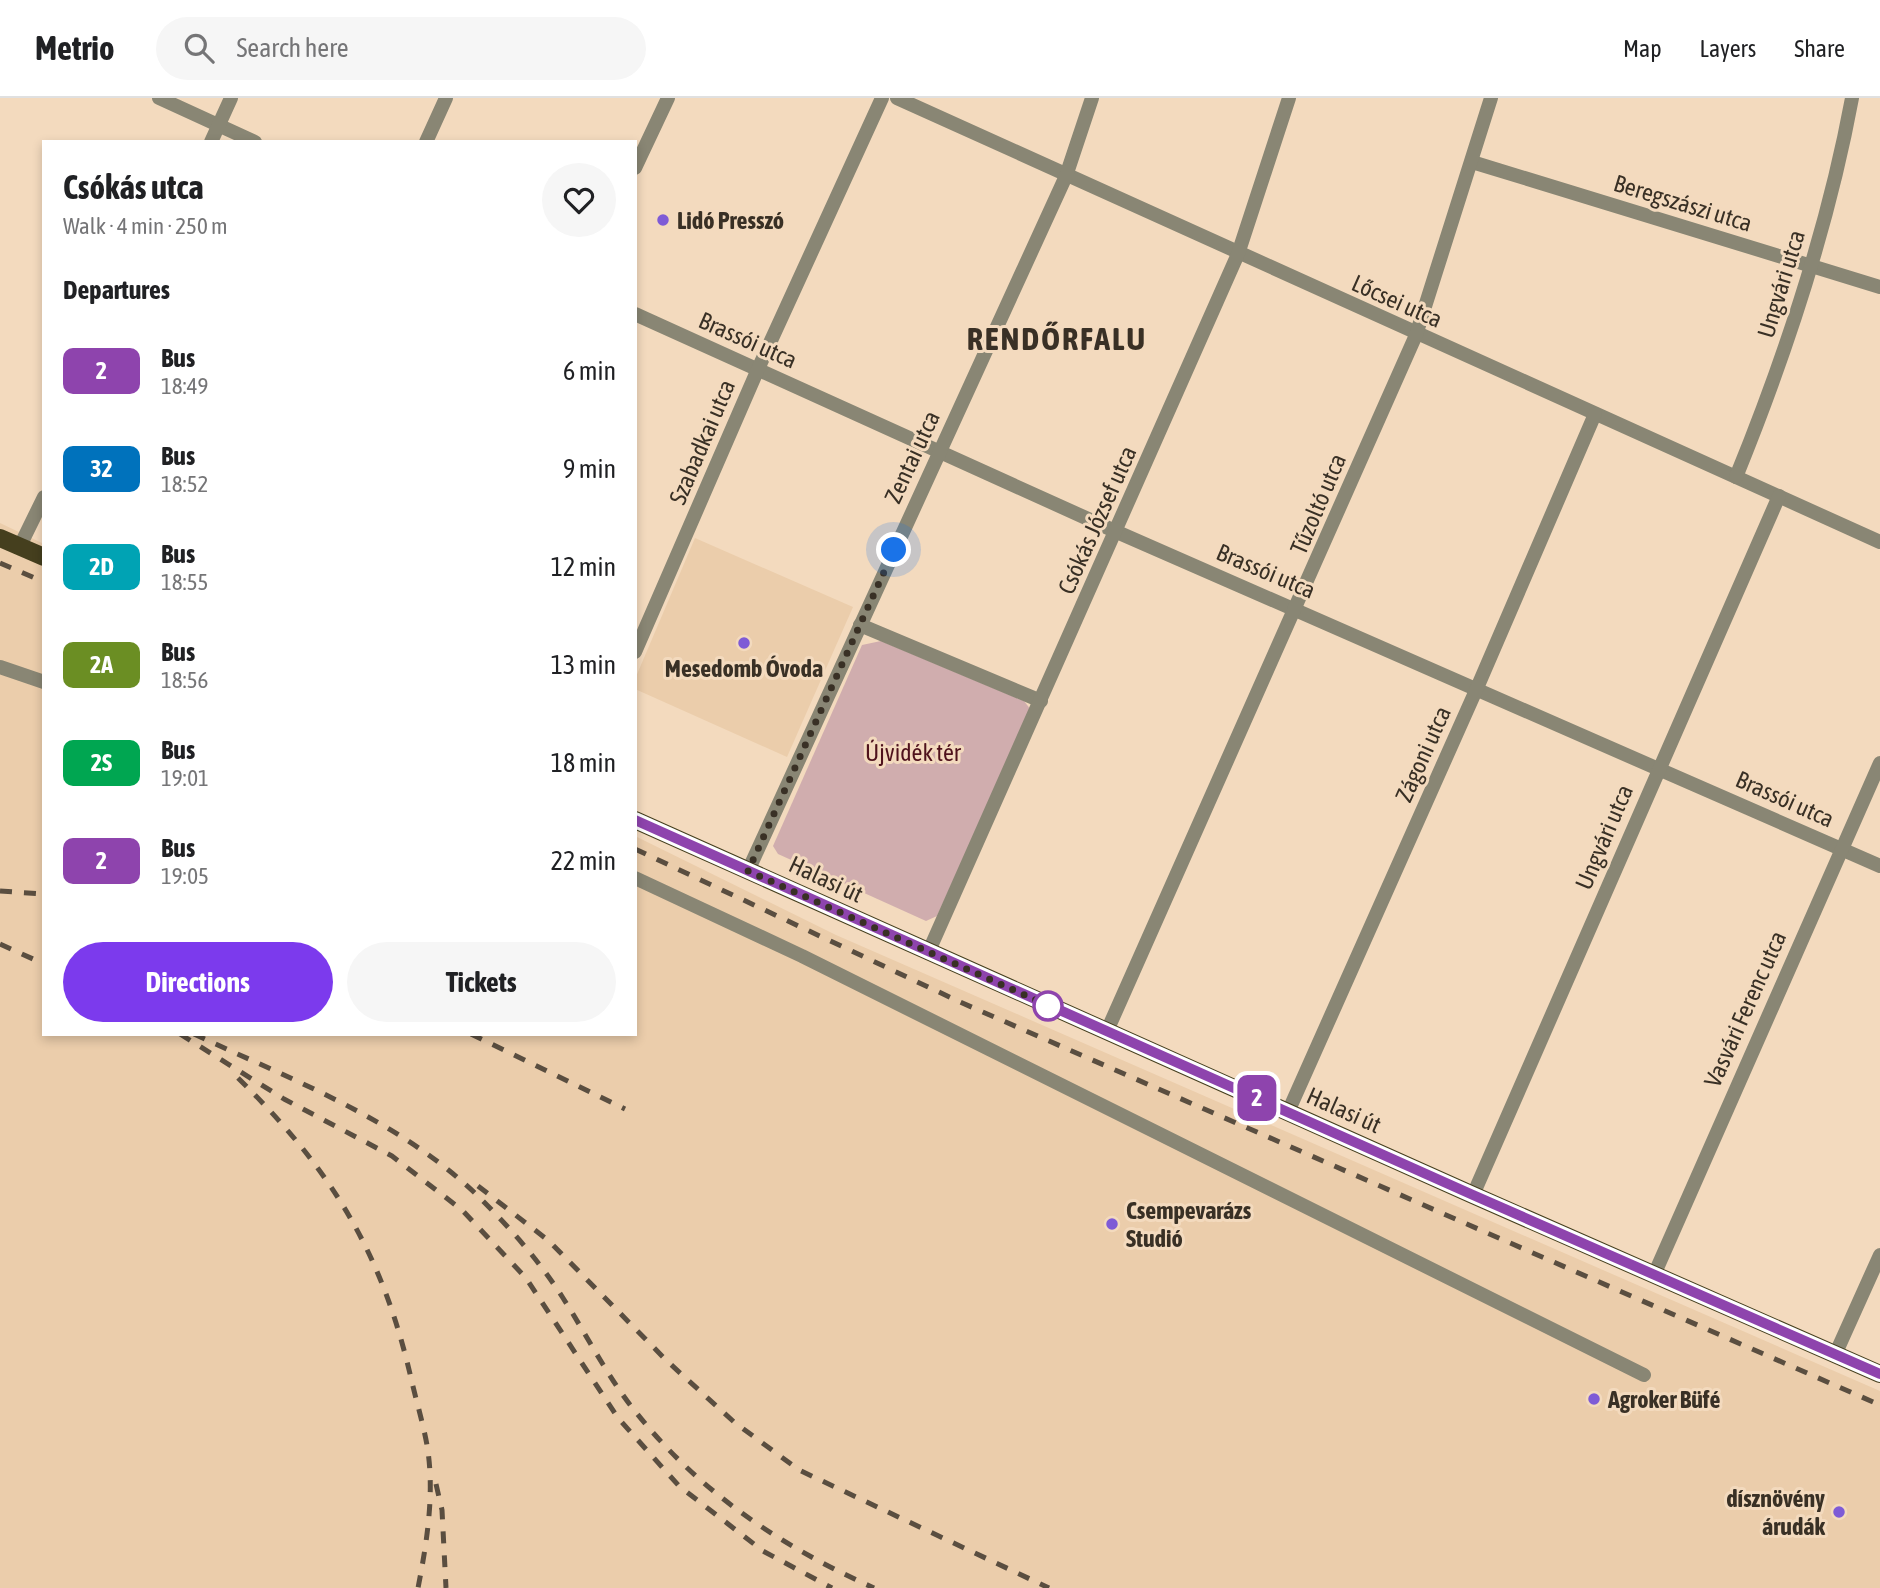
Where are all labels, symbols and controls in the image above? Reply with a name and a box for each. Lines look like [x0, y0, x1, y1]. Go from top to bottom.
search box [156, 17, 646, 80]
text: Metrio [35, 29, 114, 67]
icon: search [180, 29, 218, 67]
text: Search here [236, 33, 349, 63]
text: Map [1623, 35, 1662, 62]
text: Layers [1700, 35, 1756, 62]
text: Share [1794, 35, 1845, 62]
button: heart [542, 163, 616, 237]
text: Csókás utca [63, 168, 204, 206]
street label: Beregszászi utca [1611, 169, 1755, 237]
place label: Lidó Presszó [677, 207, 784, 234]
marker: Lidó Presszó [655, 212, 671, 228]
text: Walk · 4 min · 250 m [63, 213, 227, 239]
street label: Ungvári utca [1752, 227, 1810, 341]
street label: Lőcsei utca [1348, 269, 1446, 333]
text: Departures [63, 275, 170, 305]
street label: Brassói utca [695, 306, 801, 374]
district label: RENDŐRFALU [967, 320, 1147, 357]
text: Bus [161, 343, 195, 373]
text: 6 min [563, 356, 616, 386]
text: 2 [96, 357, 107, 384]
text: 18:49 [161, 373, 208, 399]
street label: Szabadkai utca [664, 376, 740, 508]
street label: Zentai utca [879, 407, 945, 507]
text: Bus [161, 441, 195, 471]
street label: Csókás József utca [1052, 442, 1142, 598]
street label: Tűzoltó utca [1285, 450, 1351, 558]
text: 9 min [563, 454, 616, 484]
text: 32 [90, 455, 113, 482]
text: 18:52 [161, 471, 208, 497]
your location [876, 532, 911, 567]
street label: Brassói utca [1213, 538, 1319, 604]
text: Bus [161, 539, 195, 569]
text: 12 min [551, 552, 616, 582]
text: 2D [89, 553, 114, 580]
text: 18:55 [161, 569, 208, 595]
marker: Mesedomb Óvoda [736, 635, 752, 651]
text: Bus [161, 637, 195, 667]
text: 13 min [551, 650, 616, 680]
text: 2A [90, 651, 113, 678]
place label: Mesedomb Óvoda [665, 655, 823, 682]
text: 18:56 [161, 667, 208, 693]
street label: Zágoni utca [1390, 702, 1456, 806]
text: Bus [161, 735, 195, 765]
park label: Újvidék tér [865, 739, 962, 766]
text: 18 min [551, 748, 616, 778]
text: 2S [91, 749, 112, 776]
text: 19:01 [161, 765, 209, 791]
street label: Brassói utca [1732, 765, 1838, 833]
street label: Ungvári utca [1570, 781, 1638, 893]
text: Bus [161, 833, 195, 863]
text: 22 min [551, 846, 616, 876]
text: 2 [96, 847, 107, 874]
street label: Halasi út [785, 850, 867, 908]
text: 19:05 [161, 863, 209, 889]
street label: Vasvári Ferenc utca [1699, 927, 1791, 1091]
button: Directions [63, 942, 333, 1022]
button: Tickets [347, 942, 616, 1022]
unlabelled marker [1033, 991, 1063, 1021]
line badge: 2 [1234, 1075, 1280, 1121]
street label: Halasi út [1303, 1082, 1385, 1138]
text: 2 [1251, 1084, 1263, 1111]
place label: Csempevarázs Studió [1126, 1197, 1252, 1252]
marker: Csempevarázs Studió [1104, 1216, 1120, 1232]
place label: Agroker Büfé [1607, 1386, 1720, 1413]
marker: Agroker Büfé [1586, 1391, 1602, 1407]
place label: dísznövény árudák [1726, 1485, 1825, 1540]
marker: dísznövény árudák [1831, 1504, 1847, 1520]

